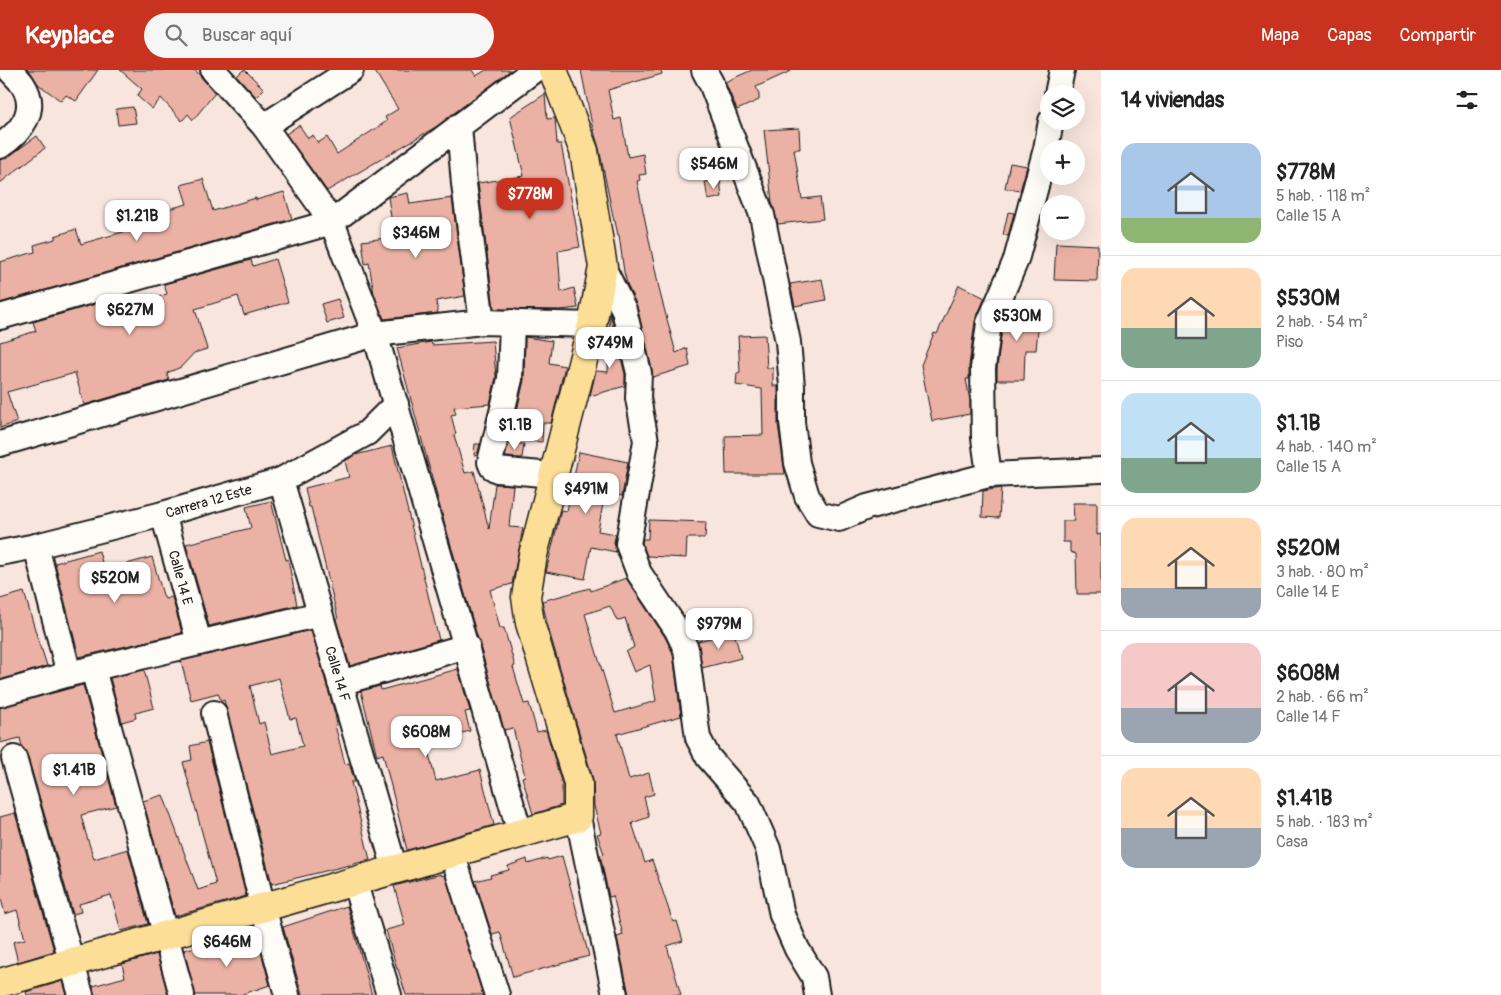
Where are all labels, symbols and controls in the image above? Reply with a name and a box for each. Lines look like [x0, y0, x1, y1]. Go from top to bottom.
search box [144, 13, 494, 58]
text: Keyplace [25, 21, 114, 50]
icon: search [162, 21, 190, 49]
text: Buscar aquí [202, 23, 293, 47]
text: Mapa [1261, 24, 1299, 47]
text: Capas [1327, 24, 1372, 47]
text: Compartir [1400, 24, 1476, 47]
map controls [1040, 85, 1085, 240]
button: layers [1040, 85, 1085, 130]
icon: filters [1453, 86, 1481, 114]
text: 14 viviendas [1121, 87, 1224, 114]
button: + [1040, 140, 1085, 185]
pin: $546M [679, 148, 749, 190]
text: $546M [690, 154, 738, 174]
text: $778M [1276, 159, 1335, 186]
icon: home [1161, 163, 1221, 223]
pin: $778M [495, 178, 565, 220]
text: $778M [507, 184, 553, 204]
text: 5 hab. · 118 m² [1276, 186, 1370, 206]
button: − [1040, 195, 1085, 240]
pin: $1.21B [96, 200, 178, 242]
text: $1.21B [116, 206, 158, 226]
text: Calle 15 A [1276, 206, 1341, 226]
pin: $346M [381, 216, 451, 259]
text: $346M [392, 223, 440, 243]
text: $530M [1276, 285, 1340, 312]
icon: home [1161, 288, 1221, 348]
pin: $627M [95, 294, 165, 336]
text: $627M [107, 300, 153, 320]
pin: $530M [982, 300, 1052, 342]
text: $530M [993, 306, 1041, 326]
text: 2 hab. · 54 m² [1276, 312, 1368, 332]
pin: $749M [575, 326, 645, 369]
text: Piso [1276, 332, 1303, 352]
text: $749M [587, 333, 633, 353]
pin: $1.1B [480, 408, 550, 451]
text: $1.1B [1276, 410, 1320, 437]
icon: home [1161, 413, 1221, 473]
text: $1.1B [498, 415, 532, 435]
text: 4 hab. · 140 m² [1276, 437, 1377, 457]
text: Calle 15 A [1276, 457, 1341, 477]
pin: $491M [551, 472, 621, 515]
text: $491M [564, 479, 608, 499]
street label: Carrera 12 Este [163, 480, 254, 521]
text: $520M [1276, 535, 1340, 562]
icon: home [1161, 538, 1221, 598]
street label: Calle 14 E [165, 548, 197, 607]
pin: $520M [80, 562, 150, 604]
text: 3 hab. · 80 m² [1276, 562, 1369, 582]
text: $520M [91, 568, 139, 588]
text: Calle 14 E [1276, 582, 1340, 602]
pin: $979M [684, 608, 754, 650]
text: $979M [696, 614, 742, 634]
street label: Calle 14 F [322, 644, 354, 704]
text: $608M [1276, 660, 1340, 687]
icon: home [1161, 663, 1221, 723]
text: 2 hab. · 66 m² [1276, 687, 1369, 707]
text: Calle 14 F [1276, 707, 1341, 727]
pin: $608M [391, 716, 461, 758]
text: $608M [402, 722, 450, 742]
pin: $1.41B [33, 754, 115, 796]
text: $1.41B [52, 760, 96, 780]
text: $1.41B [1276, 785, 1332, 812]
icon: home [1161, 788, 1221, 848]
text: 5 hab. · 183 m² [1276, 812, 1373, 832]
text: Casa [1276, 832, 1308, 852]
pin: $646M [192, 926, 262, 968]
text: $646M [203, 932, 251, 952]

